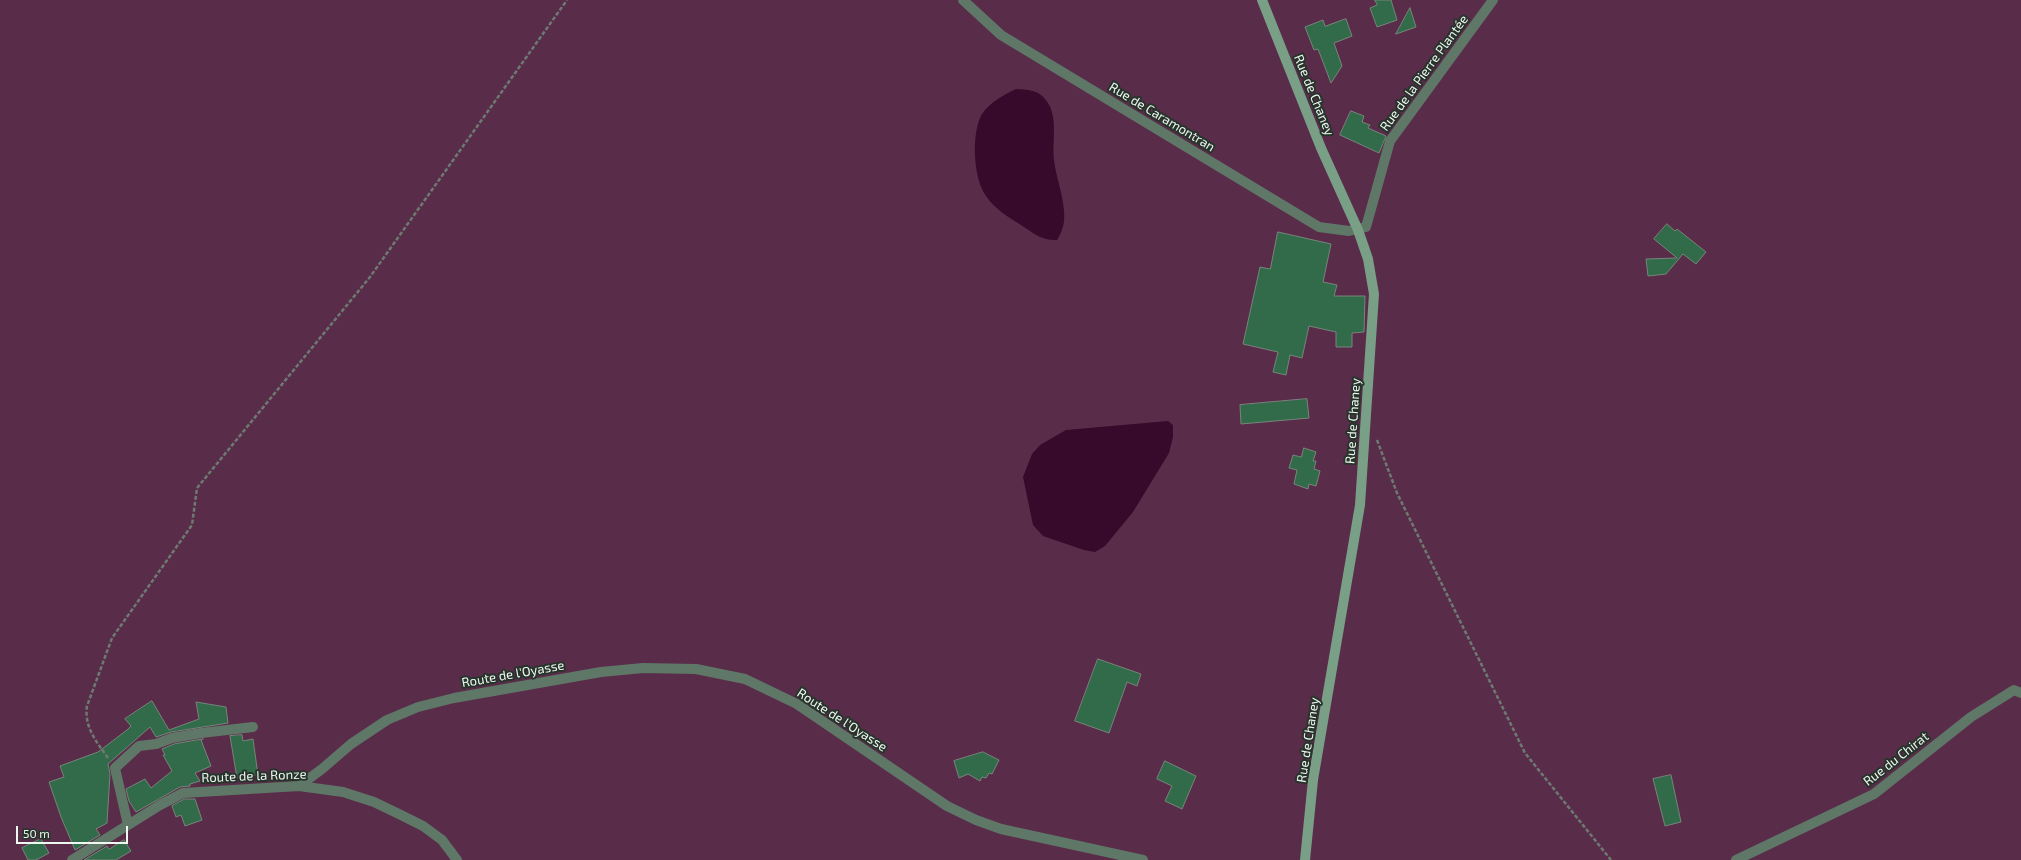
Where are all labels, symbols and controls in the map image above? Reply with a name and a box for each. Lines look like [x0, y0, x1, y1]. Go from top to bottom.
street label: Rue de la Pierre Plantée [1377, 12, 1471, 134]
street label: Rue de Chaney [1291, 52, 1337, 138]
street label: Rue de Caramontran [1106, 79, 1218, 155]
street label: Rue de Chaney [1342, 377, 1364, 465]
street label: Route de l'Oyasse [460, 657, 566, 691]
street label: Route de l'Oyasse [794, 685, 890, 755]
street label: Rue de Chaney [1294, 696, 1322, 784]
street label: Rue du Chirat [1860, 729, 1932, 789]
street label: Route de la Ronze [201, 766, 307, 786]
scale bar [18, 818, 130, 844]
text: 50 m [23, 826, 50, 840]

